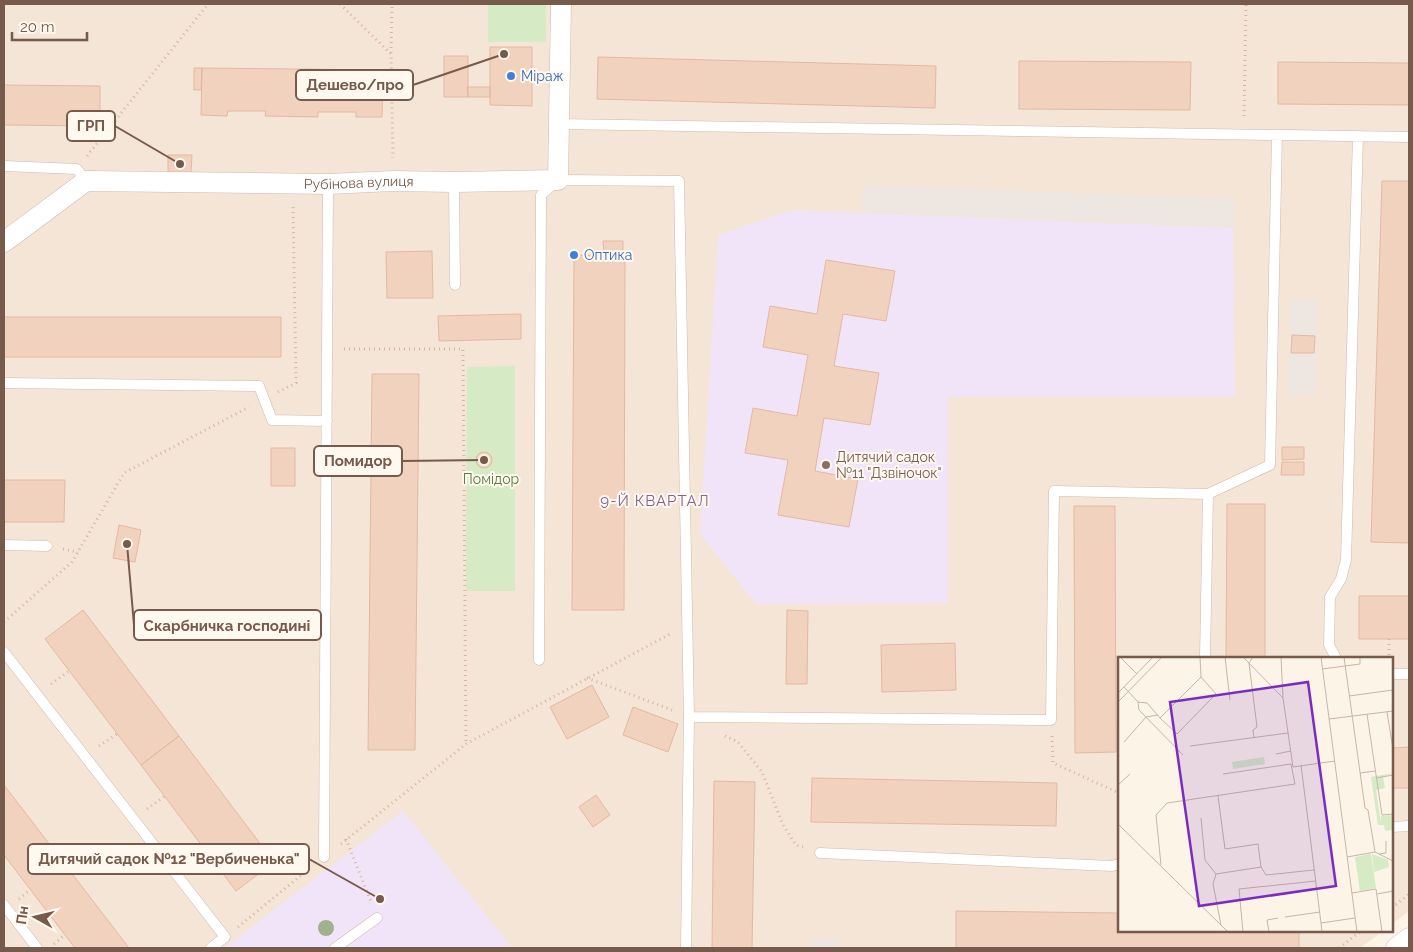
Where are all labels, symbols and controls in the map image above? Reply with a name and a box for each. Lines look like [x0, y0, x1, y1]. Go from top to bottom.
scale bar [12, 10, 88, 42]
text: 20 m [20, 18, 55, 36]
place label: Міраж [521, 68, 564, 84]
callout: Дешево/про [296, 70, 413, 100]
marker: Міраж [505, 70, 517, 82]
text: Дешево/про [306, 76, 404, 94]
callout: ГРП [67, 111, 115, 141]
text: ГРП [77, 117, 105, 135]
street label: Рубінова вулиця [304, 173, 414, 192]
place label: Оптика [584, 247, 632, 263]
marker: Оптика [568, 249, 580, 261]
callout: Помидор [314, 446, 402, 476]
place label: Дитячий садок №11 "Дзвіночок" [836, 449, 942, 481]
text: Помидор [324, 452, 393, 470]
marker: Дитячий садок №11 "Дзвіночок" [820, 459, 832, 471]
park label: Помідор [463, 471, 520, 487]
district label: 9-Й КВАРТАЛ [600, 492, 710, 510]
callout: Скарбничка господині [134, 610, 321, 640]
text: Скарбничка господині [144, 617, 310, 635]
inset map [1118, 657, 1393, 932]
callout: Дитячий садок №12 "Вербиченька" [28, 844, 309, 874]
text: Дитячий садок №12 "Вербиченька" [38, 850, 300, 868]
north arrow [10, 892, 60, 942]
text: Пн [13, 905, 31, 926]

